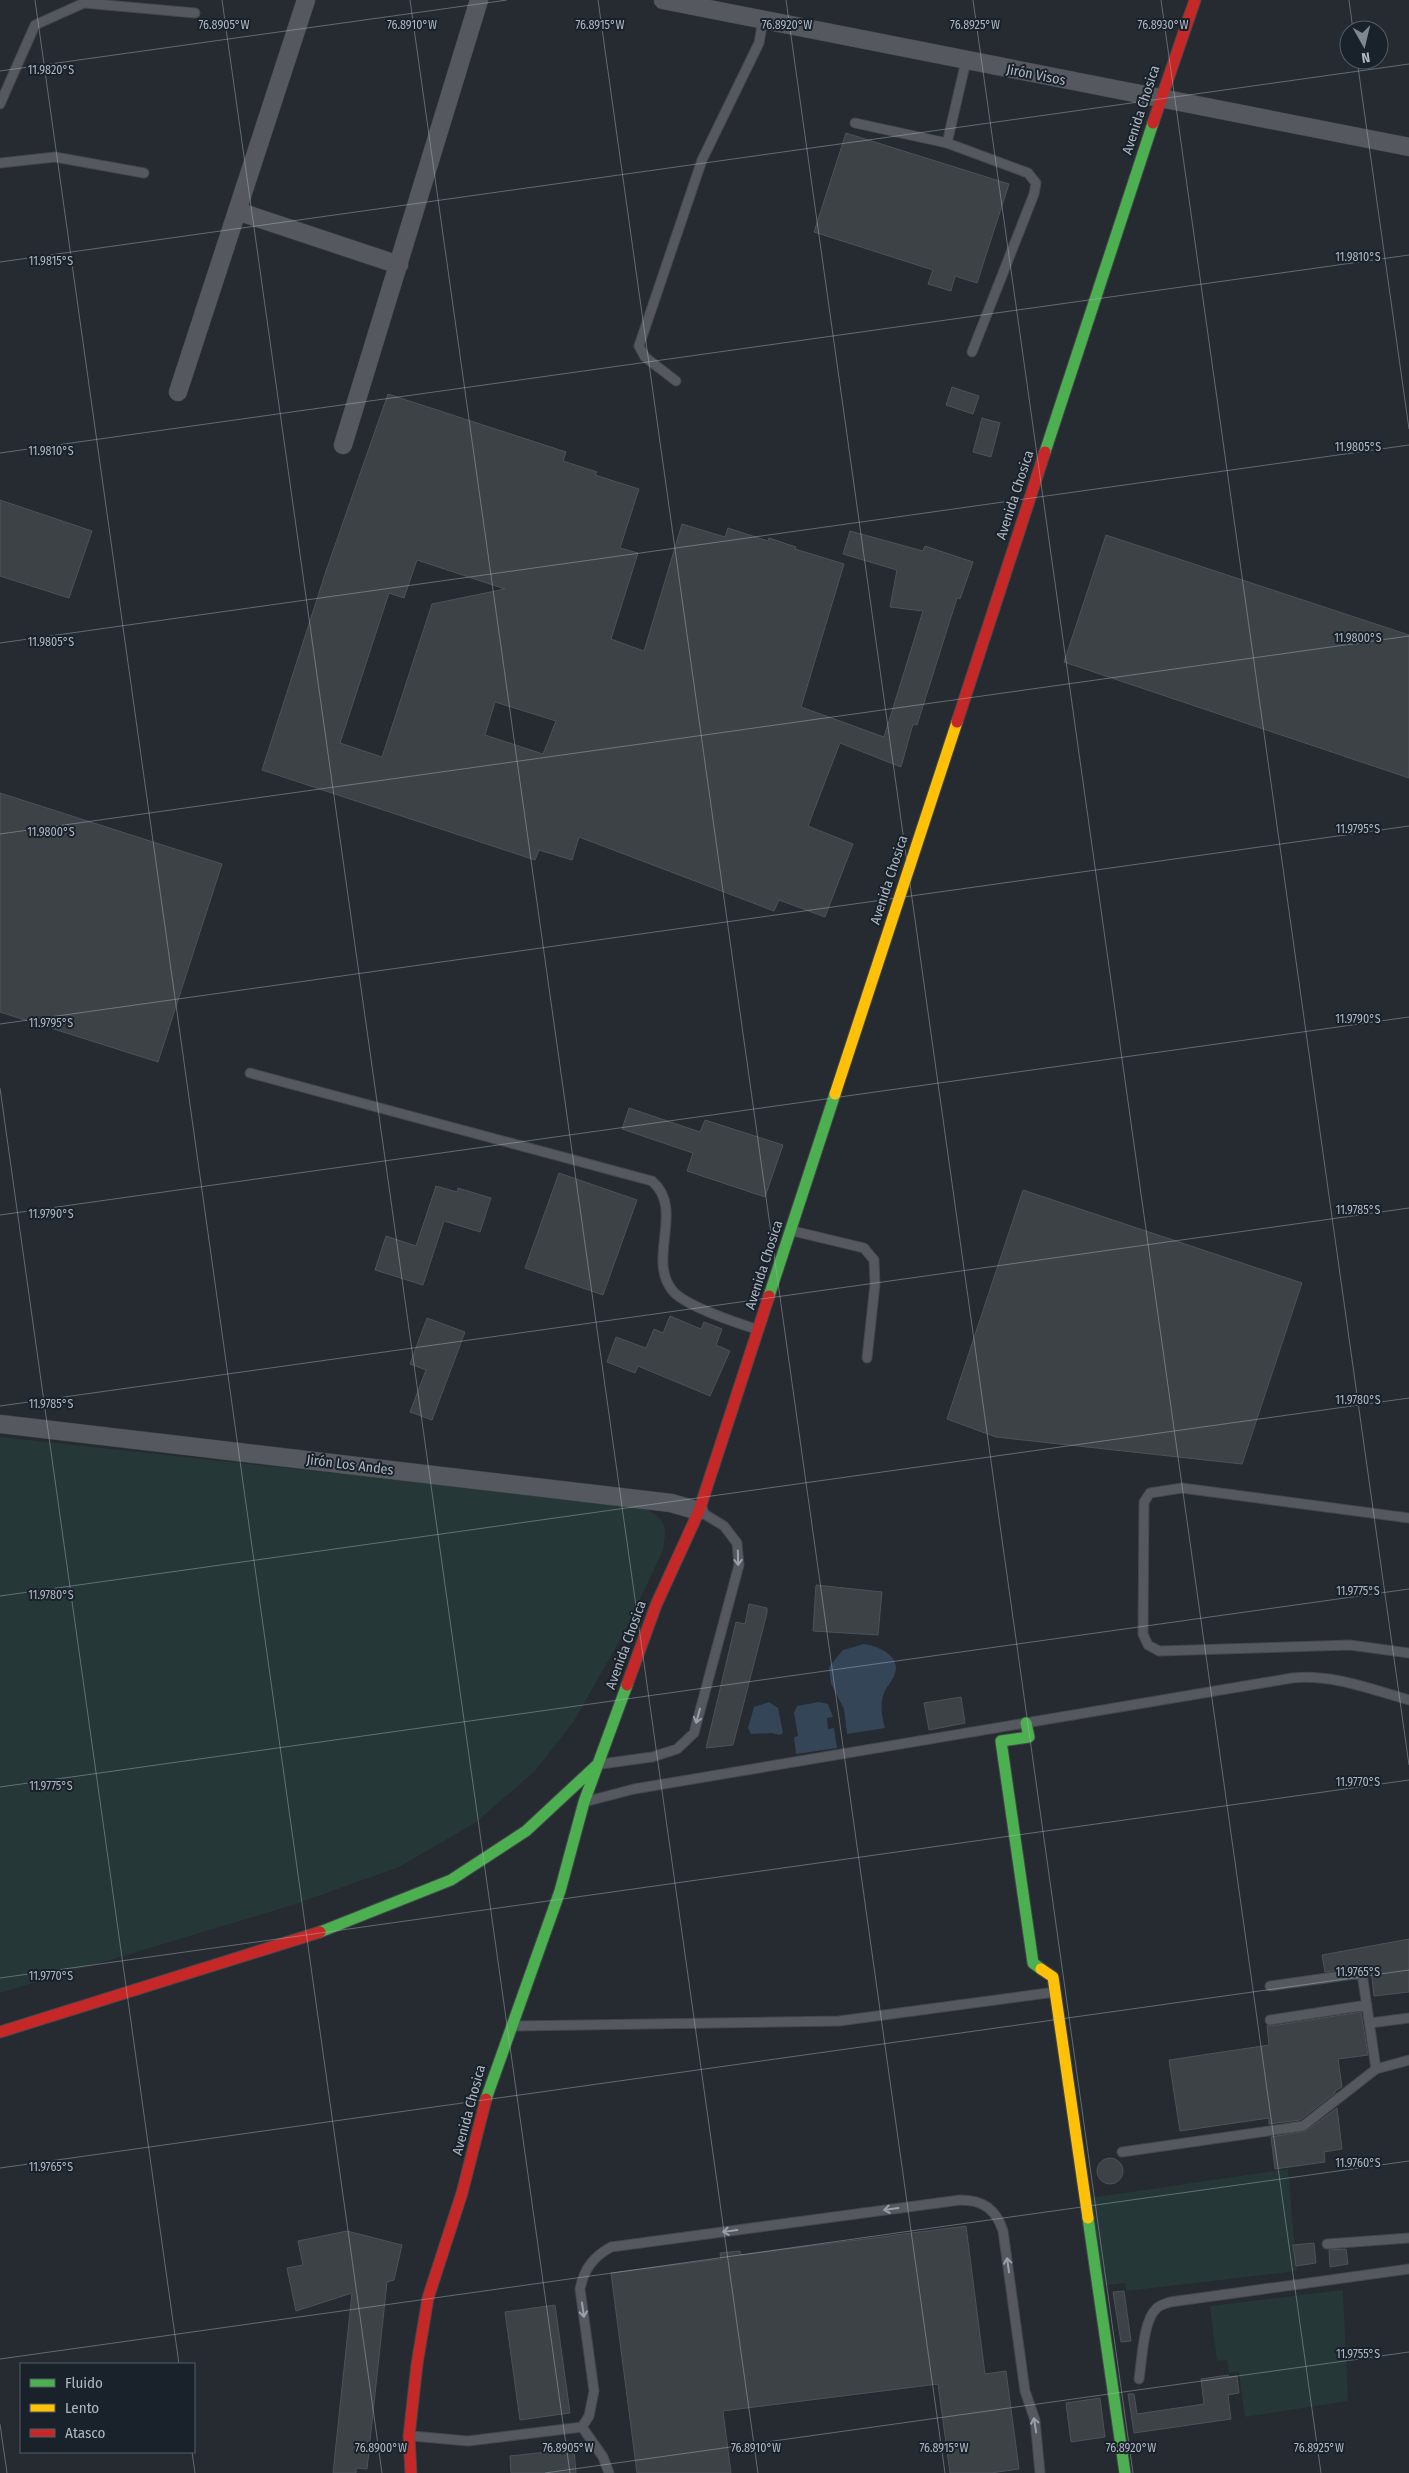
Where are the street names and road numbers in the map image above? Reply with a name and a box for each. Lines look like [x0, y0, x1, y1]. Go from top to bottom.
street label: Jirón Visos [1005, 61, 1067, 89]
street label: Avenida Chosica [1119, 63, 1163, 157]
street label: Avenida Chosica [993, 448, 1037, 542]
street label: Avenida Chosica [867, 833, 911, 927]
street label: Avenida Chosica [742, 1218, 786, 1312]
street label: Jirón Los Andes [306, 1451, 394, 1479]
street label: Avenida Chosica [602, 1598, 650, 1692]
street label: Avenida Chosica [449, 2063, 489, 2157]

